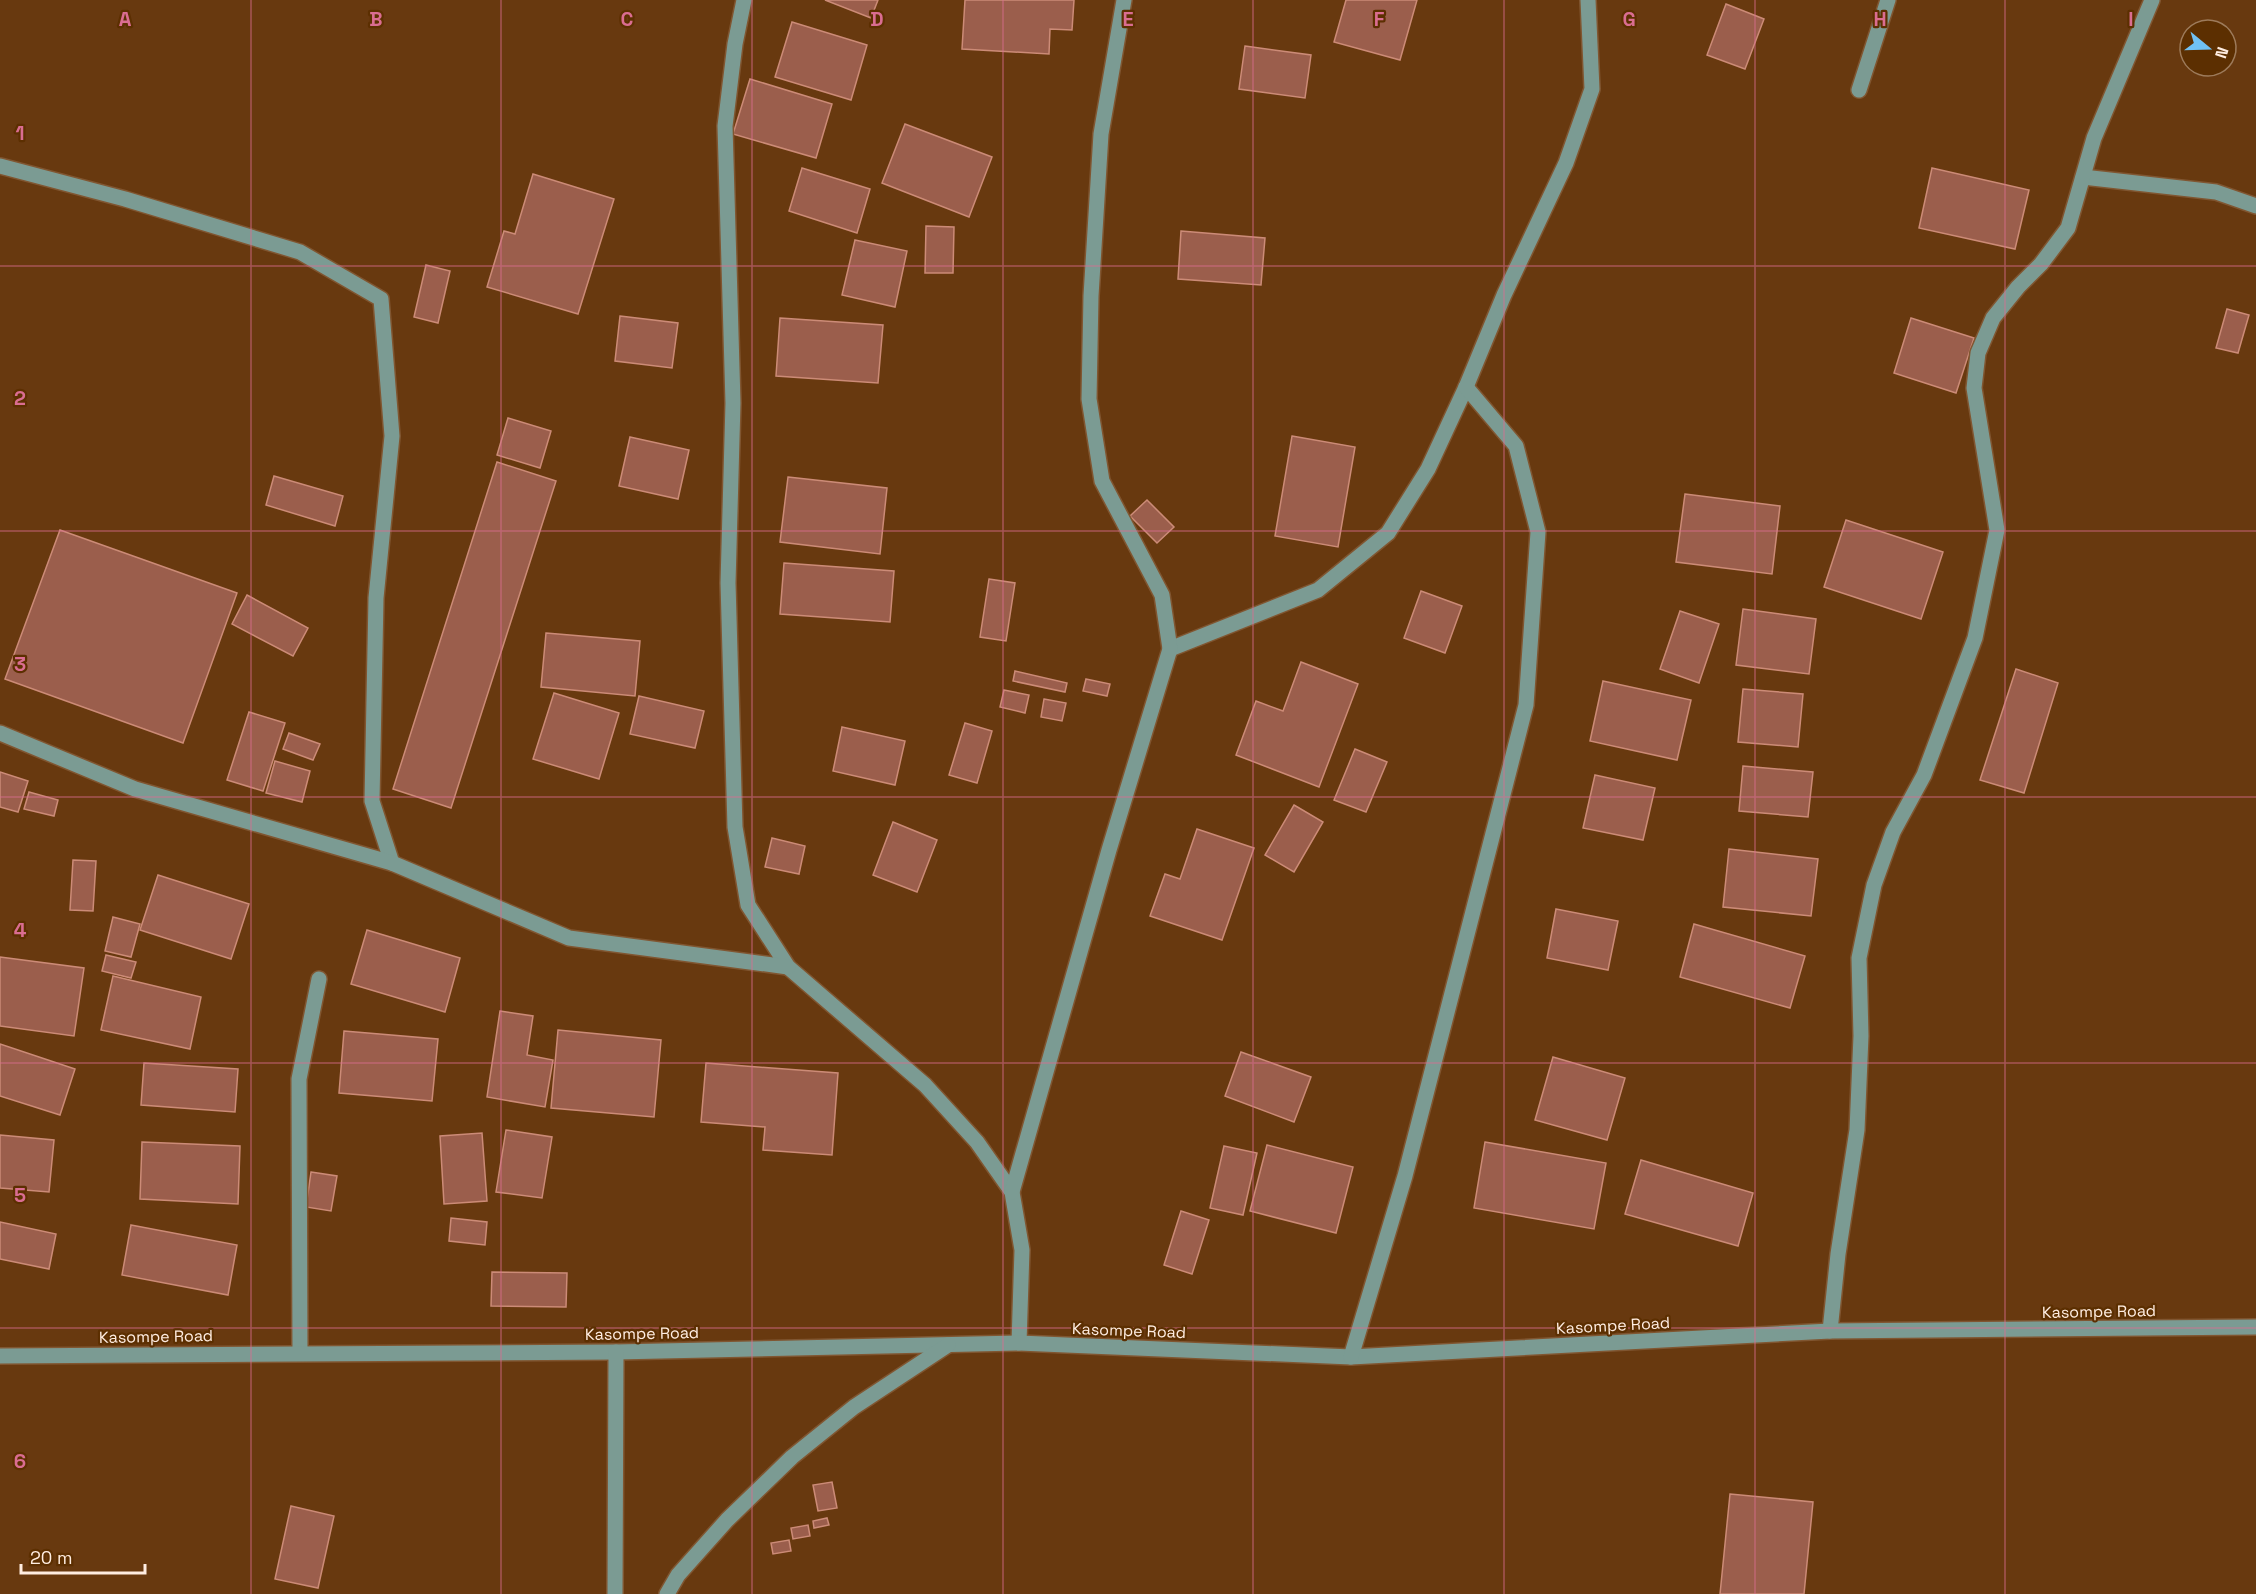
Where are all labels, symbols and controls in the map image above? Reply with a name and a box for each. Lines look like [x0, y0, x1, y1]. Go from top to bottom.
text: A [119, 6, 132, 32]
text: B [369, 6, 383, 32]
text: C [621, 6, 634, 32]
text: D [870, 6, 884, 32]
text: E [1122, 6, 1134, 32]
text: F [1374, 6, 1385, 32]
text: G [1622, 6, 1636, 32]
text: H [1873, 6, 1887, 32]
text: I [2128, 6, 2134, 32]
north arrow [2178, 18, 2238, 78]
text: N [2210, 44, 2233, 61]
text: 1 [15, 120, 25, 146]
text: 2 [14, 385, 26, 411]
text: 3 [14, 651, 26, 677]
text: 4 [14, 917, 27, 943]
text: 5 [14, 1182, 26, 1208]
street label: Kasompe Road [2042, 1300, 2156, 1323]
street label: Kasompe Road [1555, 1312, 1671, 1339]
street label: Kasompe Road [1072, 1318, 1186, 1343]
street label: Kasompe Road [585, 1322, 699, 1345]
street label: Kasompe Road [99, 1325, 213, 1348]
text: 6 [14, 1448, 26, 1474]
scale bar [21, 1537, 146, 1575]
text: 20 m [30, 1546, 73, 1569]

